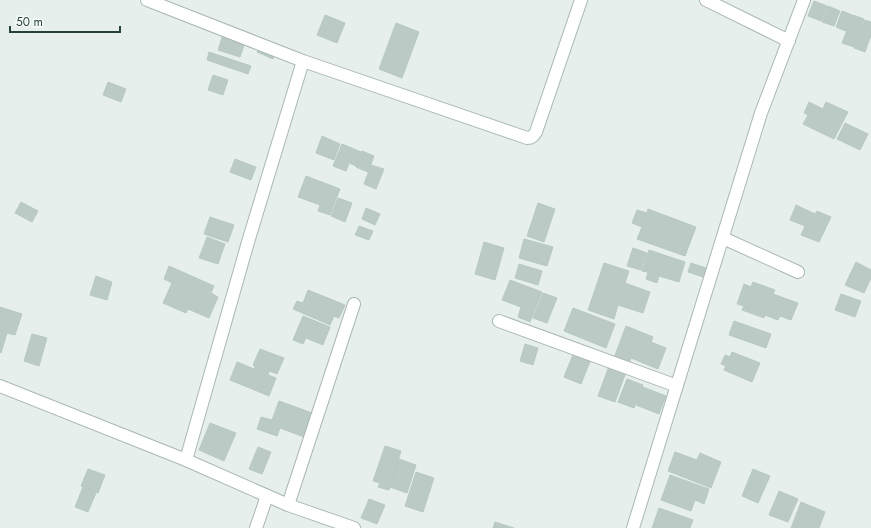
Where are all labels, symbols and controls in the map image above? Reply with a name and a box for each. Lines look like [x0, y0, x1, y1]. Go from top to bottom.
scale bar [10, 8, 120, 34]
text: 50 m [16, 13, 43, 31]

